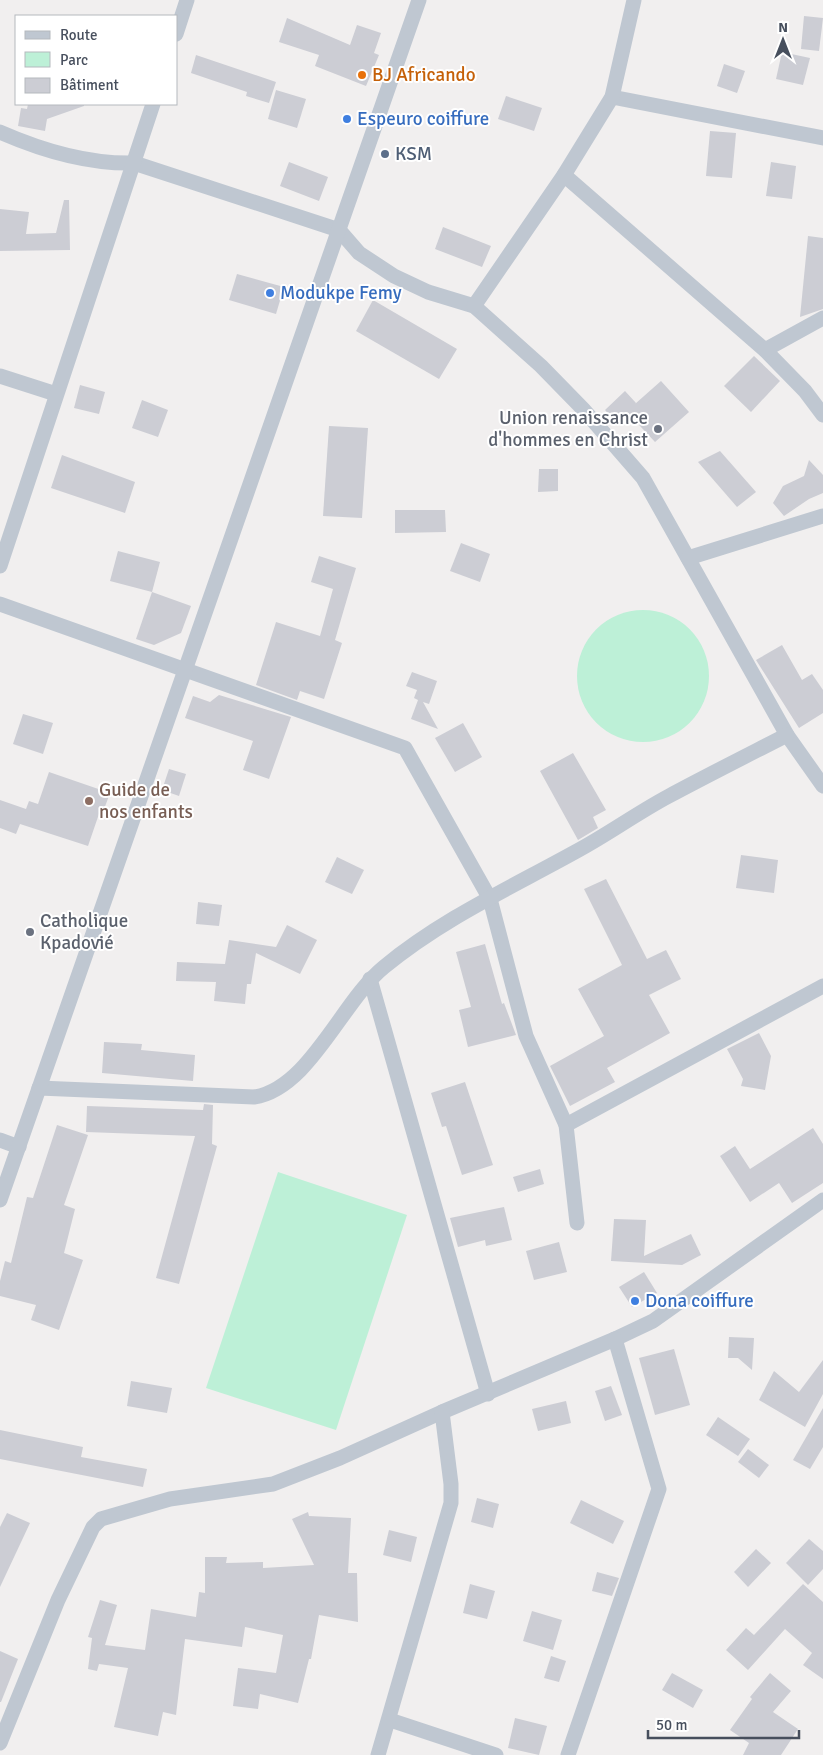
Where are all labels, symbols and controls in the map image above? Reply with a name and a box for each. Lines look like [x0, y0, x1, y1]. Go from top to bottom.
legend [15, 15, 178, 105]
north arrow [758, 15, 808, 65]
text: N [778, 19, 788, 36]
text: Route [60, 26, 97, 44]
text: Parc [60, 51, 88, 69]
place label: BJ Africando [372, 63, 476, 87]
marker: BJ Africando [356, 69, 368, 81]
text: Bâtiment [60, 76, 119, 94]
place label: Espeuro coiffure [357, 107, 489, 131]
marker: Espeuro coiffure [341, 113, 353, 125]
place label: KSM [395, 142, 432, 166]
marker: KSM [379, 148, 391, 160]
place label: Modukpe Femy [280, 281, 402, 305]
marker: Modukpe Femy [264, 287, 276, 299]
place label: Union renaissance d'hommes en Christ [488, 406, 648, 452]
marker: Union renaissance d'hommes en Christ [652, 423, 664, 435]
place label: Guide de nos enfants [99, 778, 193, 824]
marker: Guide de nos enfants [83, 795, 95, 807]
place label: Catholique Kpadovié [40, 909, 128, 955]
marker: Catholique Kpadovié [24, 926, 36, 938]
place label: Dona coiffure [645, 1289, 754, 1313]
marker: Dona coiffure [629, 1295, 641, 1307]
scale bar [648, 1708, 799, 1740]
text: 50 m [656, 1716, 687, 1734]

